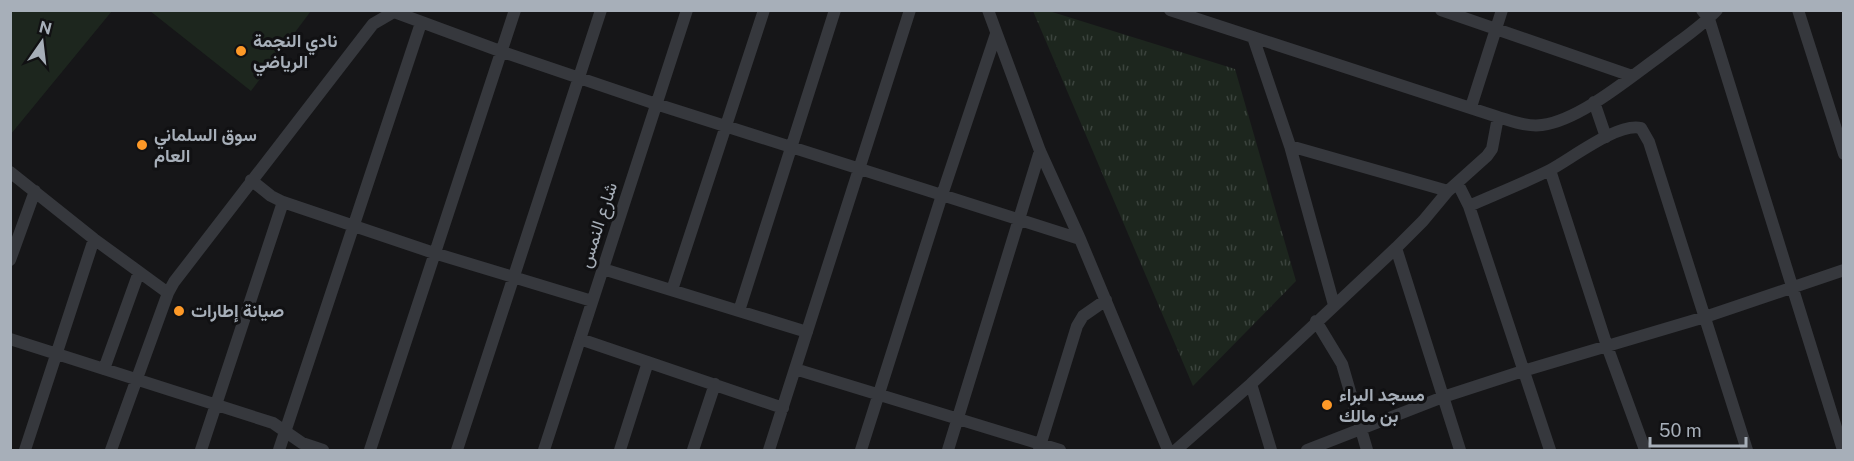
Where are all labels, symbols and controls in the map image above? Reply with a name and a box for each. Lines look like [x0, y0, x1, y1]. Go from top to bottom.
north arrow [12, 12, 72, 72]
text: N [37, 17, 54, 39]
place label: نادي النجمة الرياضي [253, 30, 338, 77]
marker: نادي النجمة الرياضي [234, 44, 248, 58]
place label: سوق السلماني العام [154, 124, 257, 168]
marker: سوق السلماني العام [135, 138, 149, 152]
street label: شارع النمس [574, 179, 623, 271]
place label: صيانة إطارات [191, 300, 284, 323]
marker: صيانة إطارات [172, 304, 186, 318]
place label: مسجد البراء بن مالك [1339, 384, 1425, 427]
marker: مسجد البراء بن مالك [1320, 398, 1334, 412]
scale bar [1650, 410, 1746, 448]
text: 50 m [1659, 420, 1702, 441]

